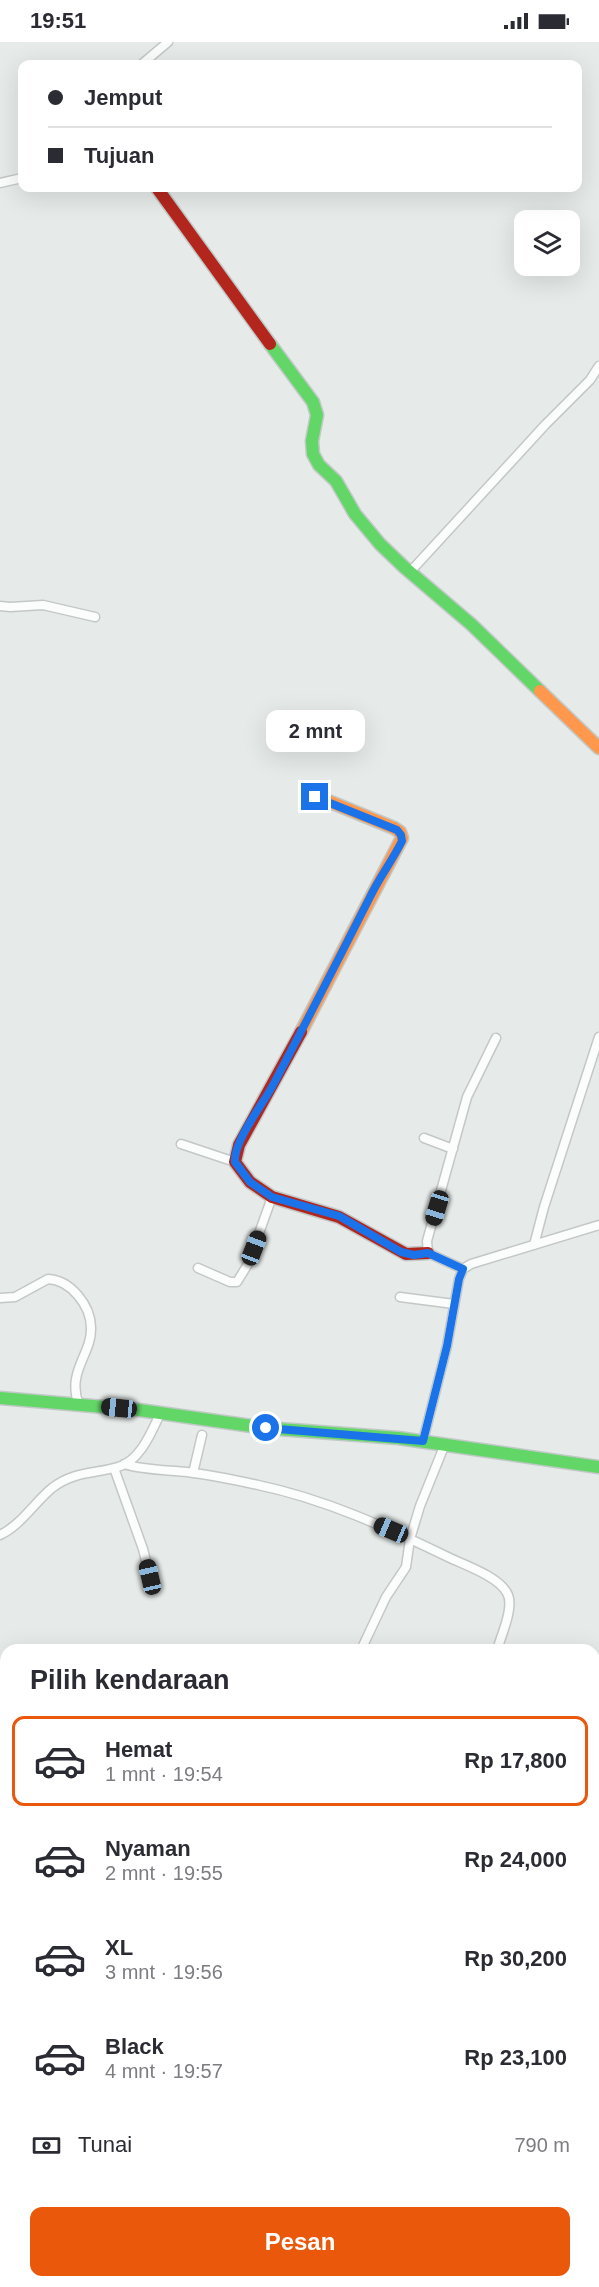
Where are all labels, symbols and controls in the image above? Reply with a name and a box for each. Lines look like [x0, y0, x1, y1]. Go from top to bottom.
text: 19:51 [30, 8, 86, 33]
text: Jemput [84, 85, 162, 110]
text: Tujuan [84, 143, 154, 168]
map controls [514, 210, 580, 276]
button: layers [514, 210, 580, 276]
callout: 2 mnt [266, 710, 364, 752]
text: 2 mnt [289, 720, 342, 742]
route end [301, 783, 328, 810]
car [423, 1188, 451, 1228]
car [239, 1228, 269, 1268]
car [100, 1397, 138, 1419]
route start [252, 1414, 279, 1441]
car [371, 1515, 411, 1545]
car [137, 1557, 163, 1597]
text: Pilih kendaraan [30, 1665, 230, 1695]
icon: car [33, 1734, 87, 1788]
text: Hemat [105, 1737, 172, 1762]
text: Rp 17,800 [464, 1748, 567, 1773]
text: 1 mnt · 19:54 [105, 1763, 223, 1785]
icon: car [33, 1833, 87, 1887]
text: Nyaman [105, 1836, 191, 1861]
text: Rp 24,000 [464, 1847, 567, 1872]
text: 2 mnt · 19:55 [105, 1862, 223, 1884]
icon: car [33, 1932, 87, 1986]
text: XL [105, 1935, 133, 1960]
text: Rp 30,200 [464, 1946, 567, 1971]
text: 3 mnt · 19:56 [105, 1961, 223, 1983]
icon: car [33, 2031, 87, 2085]
text: Black [105, 2034, 164, 2059]
text: Rp 23,100 [464, 2045, 567, 2070]
text: 4 mnt · 19:57 [105, 2060, 223, 2082]
icon: cash [30, 2129, 63, 2162]
text: Tunai [78, 2132, 132, 2157]
text: 790 m [514, 2134, 570, 2156]
button: Pesan [30, 2207, 570, 2276]

